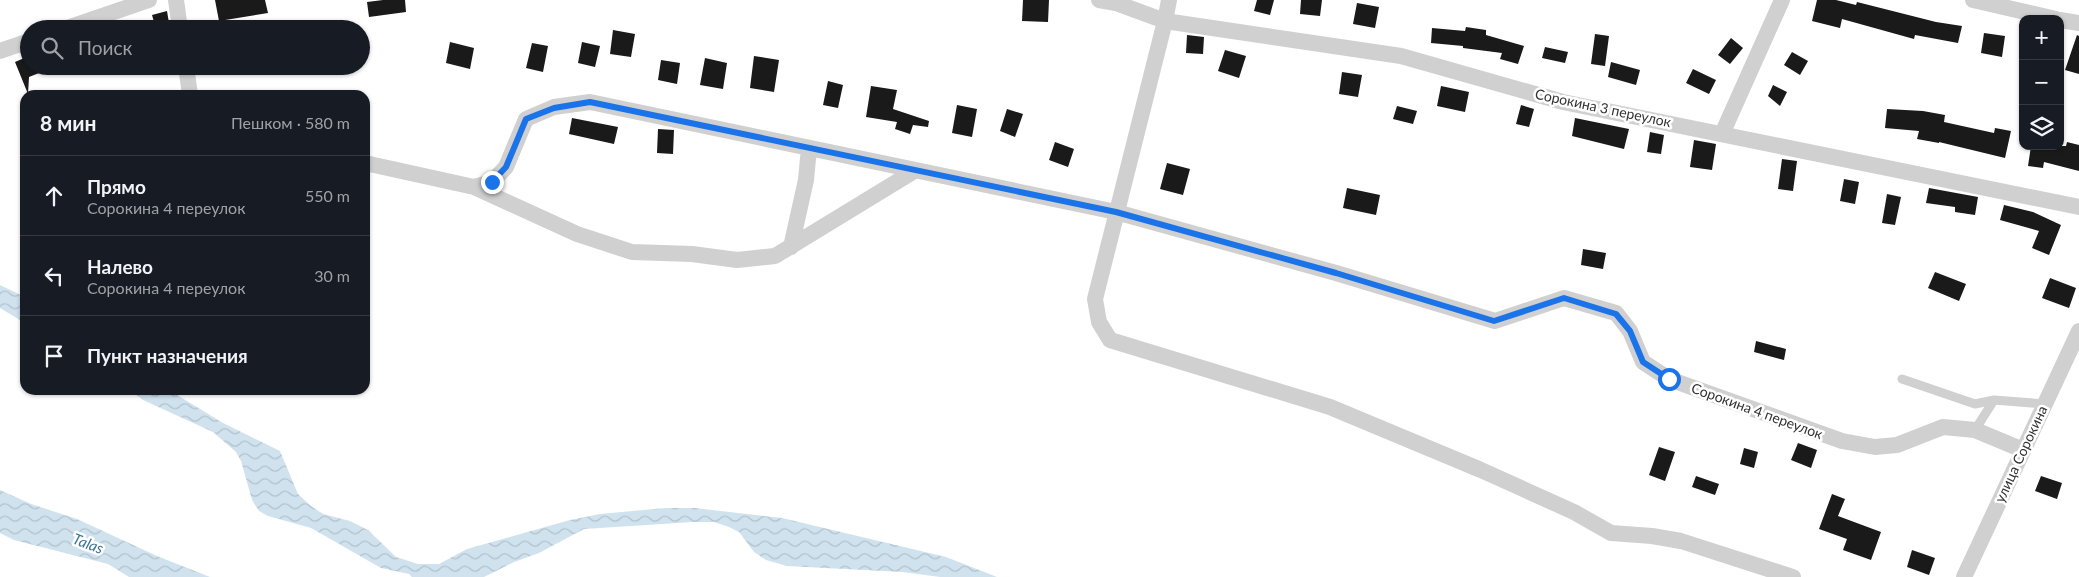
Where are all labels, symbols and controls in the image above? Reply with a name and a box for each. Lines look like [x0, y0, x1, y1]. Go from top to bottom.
map controls [2019, 15, 2064, 150]
button: + [2019, 15, 2064, 60]
search box [20, 20, 370, 75]
icon: search [38, 34, 66, 62]
text: Поиск [78, 36, 132, 59]
button: − [2019, 60, 2064, 105]
street label: Сорокина 3 переулок [1534, 85, 1673, 130]
button: layers [2019, 105, 2064, 150]
text: 8 мин [40, 110, 97, 135]
text: Пешком · 580 m [231, 113, 350, 132]
route end [481, 171, 504, 194]
text: Прямо [87, 175, 146, 198]
icon: ahead [40, 182, 68, 210]
text: 550 m [305, 186, 350, 205]
text: Сорокина 4 переулок [87, 198, 245, 217]
text: Налево [87, 255, 153, 278]
icon: left [40, 262, 68, 290]
text: 30 m [314, 266, 350, 285]
text: Сорокина 4 переулок [87, 278, 245, 297]
icon: arrive [40, 342, 68, 370]
text: Пункт назначения [87, 344, 248, 367]
route start [1658, 368, 1681, 391]
street label: Сорокина 4 переулок [1689, 379, 1826, 442]
street label: улица Сорокина [1991, 403, 2050, 505]
water label: Talas [71, 529, 106, 557]

